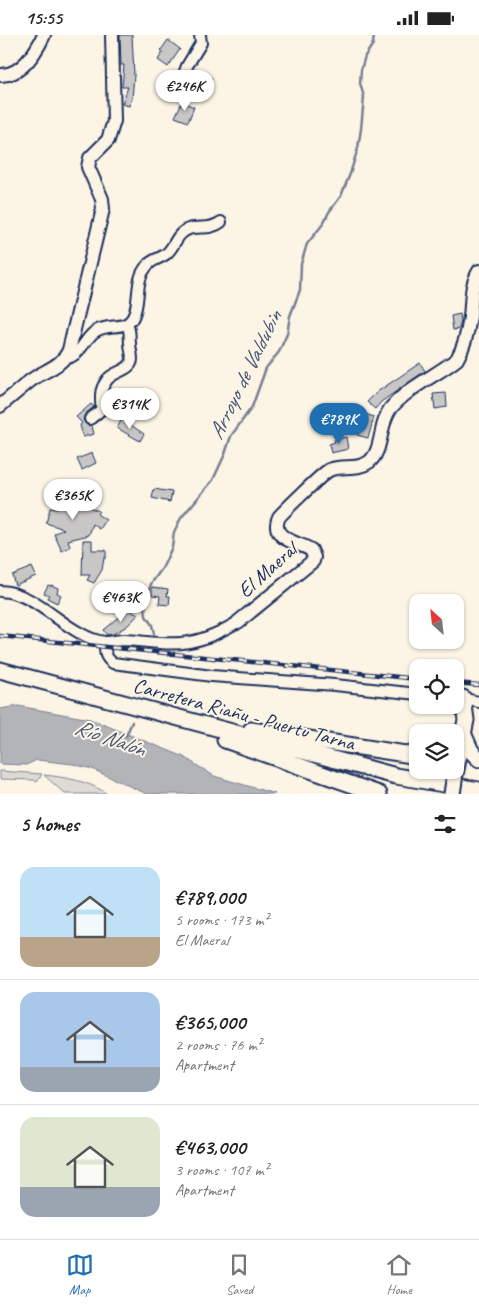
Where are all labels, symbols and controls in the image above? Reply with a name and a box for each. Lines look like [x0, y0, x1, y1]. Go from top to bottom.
text: 15:55 [25, 6, 62, 30]
pin: €246K [150, 69, 220, 112]
text: €246K [166, 76, 204, 96]
water label: Arroyo de Valdubin [202, 304, 289, 444]
pin: €314K [95, 387, 165, 430]
text: €314K [112, 394, 148, 414]
pin: €789K [304, 403, 374, 445]
text: €789K [321, 409, 357, 429]
pin: €365K [38, 479, 108, 521]
text: €365K [54, 485, 92, 505]
street label: El Maeral [232, 534, 304, 603]
pin: €463K [86, 581, 156, 623]
text: €463K [102, 587, 140, 607]
north arrow [409, 594, 464, 649]
map controls [409, 594, 464, 779]
button: locate [409, 659, 464, 714]
street label: Carretera Riañu - Puertu Tarna [131, 672, 359, 756]
water label: Río Nalón [71, 713, 151, 764]
button: layers [409, 724, 464, 779]
icon: filters [431, 810, 459, 838]
text: 5 homes [20, 811, 79, 837]
text: €789,000 [175, 884, 245, 910]
icon: home [60, 887, 120, 947]
text: 5 rooms · 173 m² [175, 910, 269, 930]
text: El Maeral [175, 930, 229, 950]
text: €365,000 [175, 1009, 245, 1035]
icon: home [60, 1012, 120, 1072]
text: 2 rooms · 76 m² [175, 1035, 261, 1055]
text: Apartment [175, 1055, 234, 1075]
text: €463,000 [175, 1134, 246, 1160]
icon: home [60, 1137, 120, 1197]
text: 3 rooms · 107 m² [175, 1160, 269, 1180]
text: Apartment [175, 1180, 234, 1200]
tab: Map [66, 1251, 94, 1298]
tab: Saved [225, 1251, 253, 1298]
tab: Home [385, 1251, 413, 1298]

